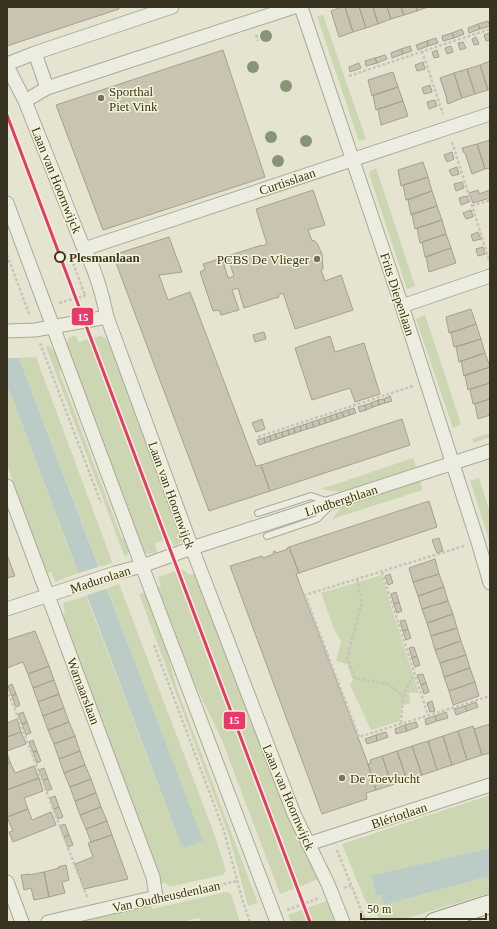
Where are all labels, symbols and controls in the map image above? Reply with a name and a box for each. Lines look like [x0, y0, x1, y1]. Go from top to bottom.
place label: Sporthal Piet Vink [109, 84, 158, 114]
marker: Sporthal Piet Vink [96, 93, 106, 103]
street label: Laan van Hoornwijck [28, 125, 85, 236]
street label: Curtisslaan [257, 165, 318, 198]
place label: Plesmanlaan [69, 250, 141, 265]
marker: Plesmanlaan [54, 251, 66, 263]
street label: Frits Diepenlaan [377, 251, 418, 338]
place label: PCBS De Vlieger [217, 252, 310, 267]
marker: PCBS De Vlieger [312, 254, 322, 264]
line badge: 15 [71, 307, 94, 326]
text: 15 [78, 311, 89, 323]
street label: Laan van Hoornwijck [145, 439, 198, 551]
street label: Lindberghlaan [303, 482, 380, 519]
street label: Madurolaan [68, 562, 133, 596]
street label: Warnaarslaan [64, 656, 103, 727]
line badge: 15 [223, 711, 246, 730]
text: 15 [229, 714, 240, 726]
street label: Laan van Hoornwijck [259, 742, 318, 853]
place label: De Toevlucht [350, 771, 420, 786]
marker: De Toevlucht [337, 773, 347, 783]
street label: Blériotlaan [369, 799, 429, 832]
street label: Van Oudheusdenlaan [111, 878, 222, 915]
scale bar [361, 895, 486, 921]
text: 50 m [367, 902, 392, 916]

